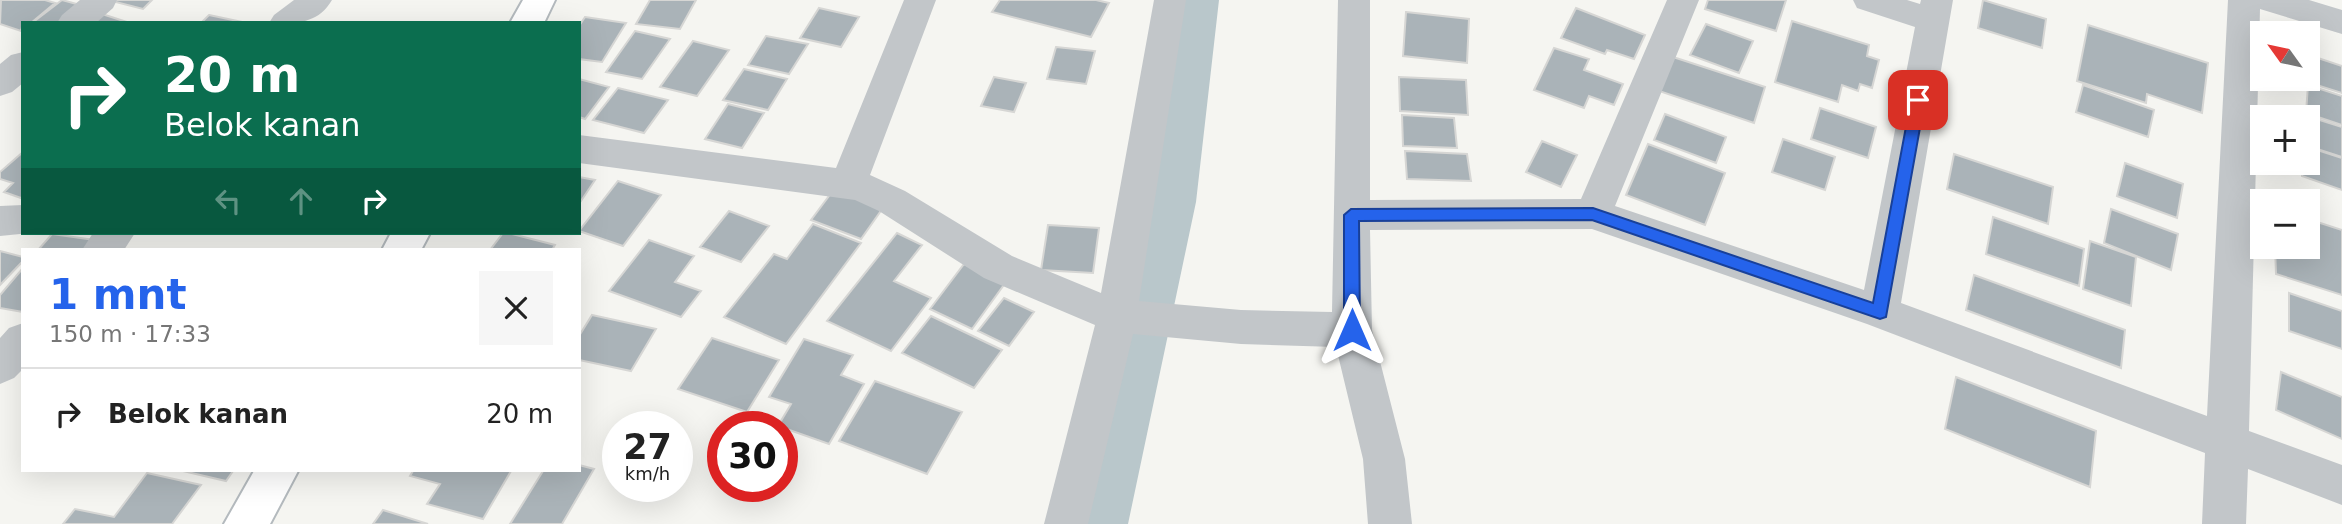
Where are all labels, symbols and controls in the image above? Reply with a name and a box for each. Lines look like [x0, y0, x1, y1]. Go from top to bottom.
north arrow [2250, 21, 2320, 91]
map controls [2250, 21, 2320, 259]
text: 20 m [164, 47, 300, 104]
icon: right [49, 49, 140, 140]
pin [1888, 70, 1948, 130]
icon: arrive [1899, 81, 1937, 119]
button: + [2250, 105, 2320, 175]
text: Belok kanan [164, 106, 361, 144]
icon: left [209, 182, 247, 220]
icon: ahead [282, 182, 320, 220]
icon: right [355, 182, 393, 220]
button: − [2250, 189, 2320, 259]
text: 1 mnt [49, 270, 187, 319]
button: close [479, 271, 553, 345]
position arrow [1315, 293, 1389, 367]
text: 150 m · 17:33 [49, 321, 211, 347]
icon: right [49, 395, 87, 433]
text: Belok kanan [108, 399, 288, 429]
text: 20 m [486, 399, 553, 429]
speed limit sign: 30 [707, 411, 798, 502]
text: 27 [623, 427, 672, 467]
text: km/h [625, 463, 670, 484]

